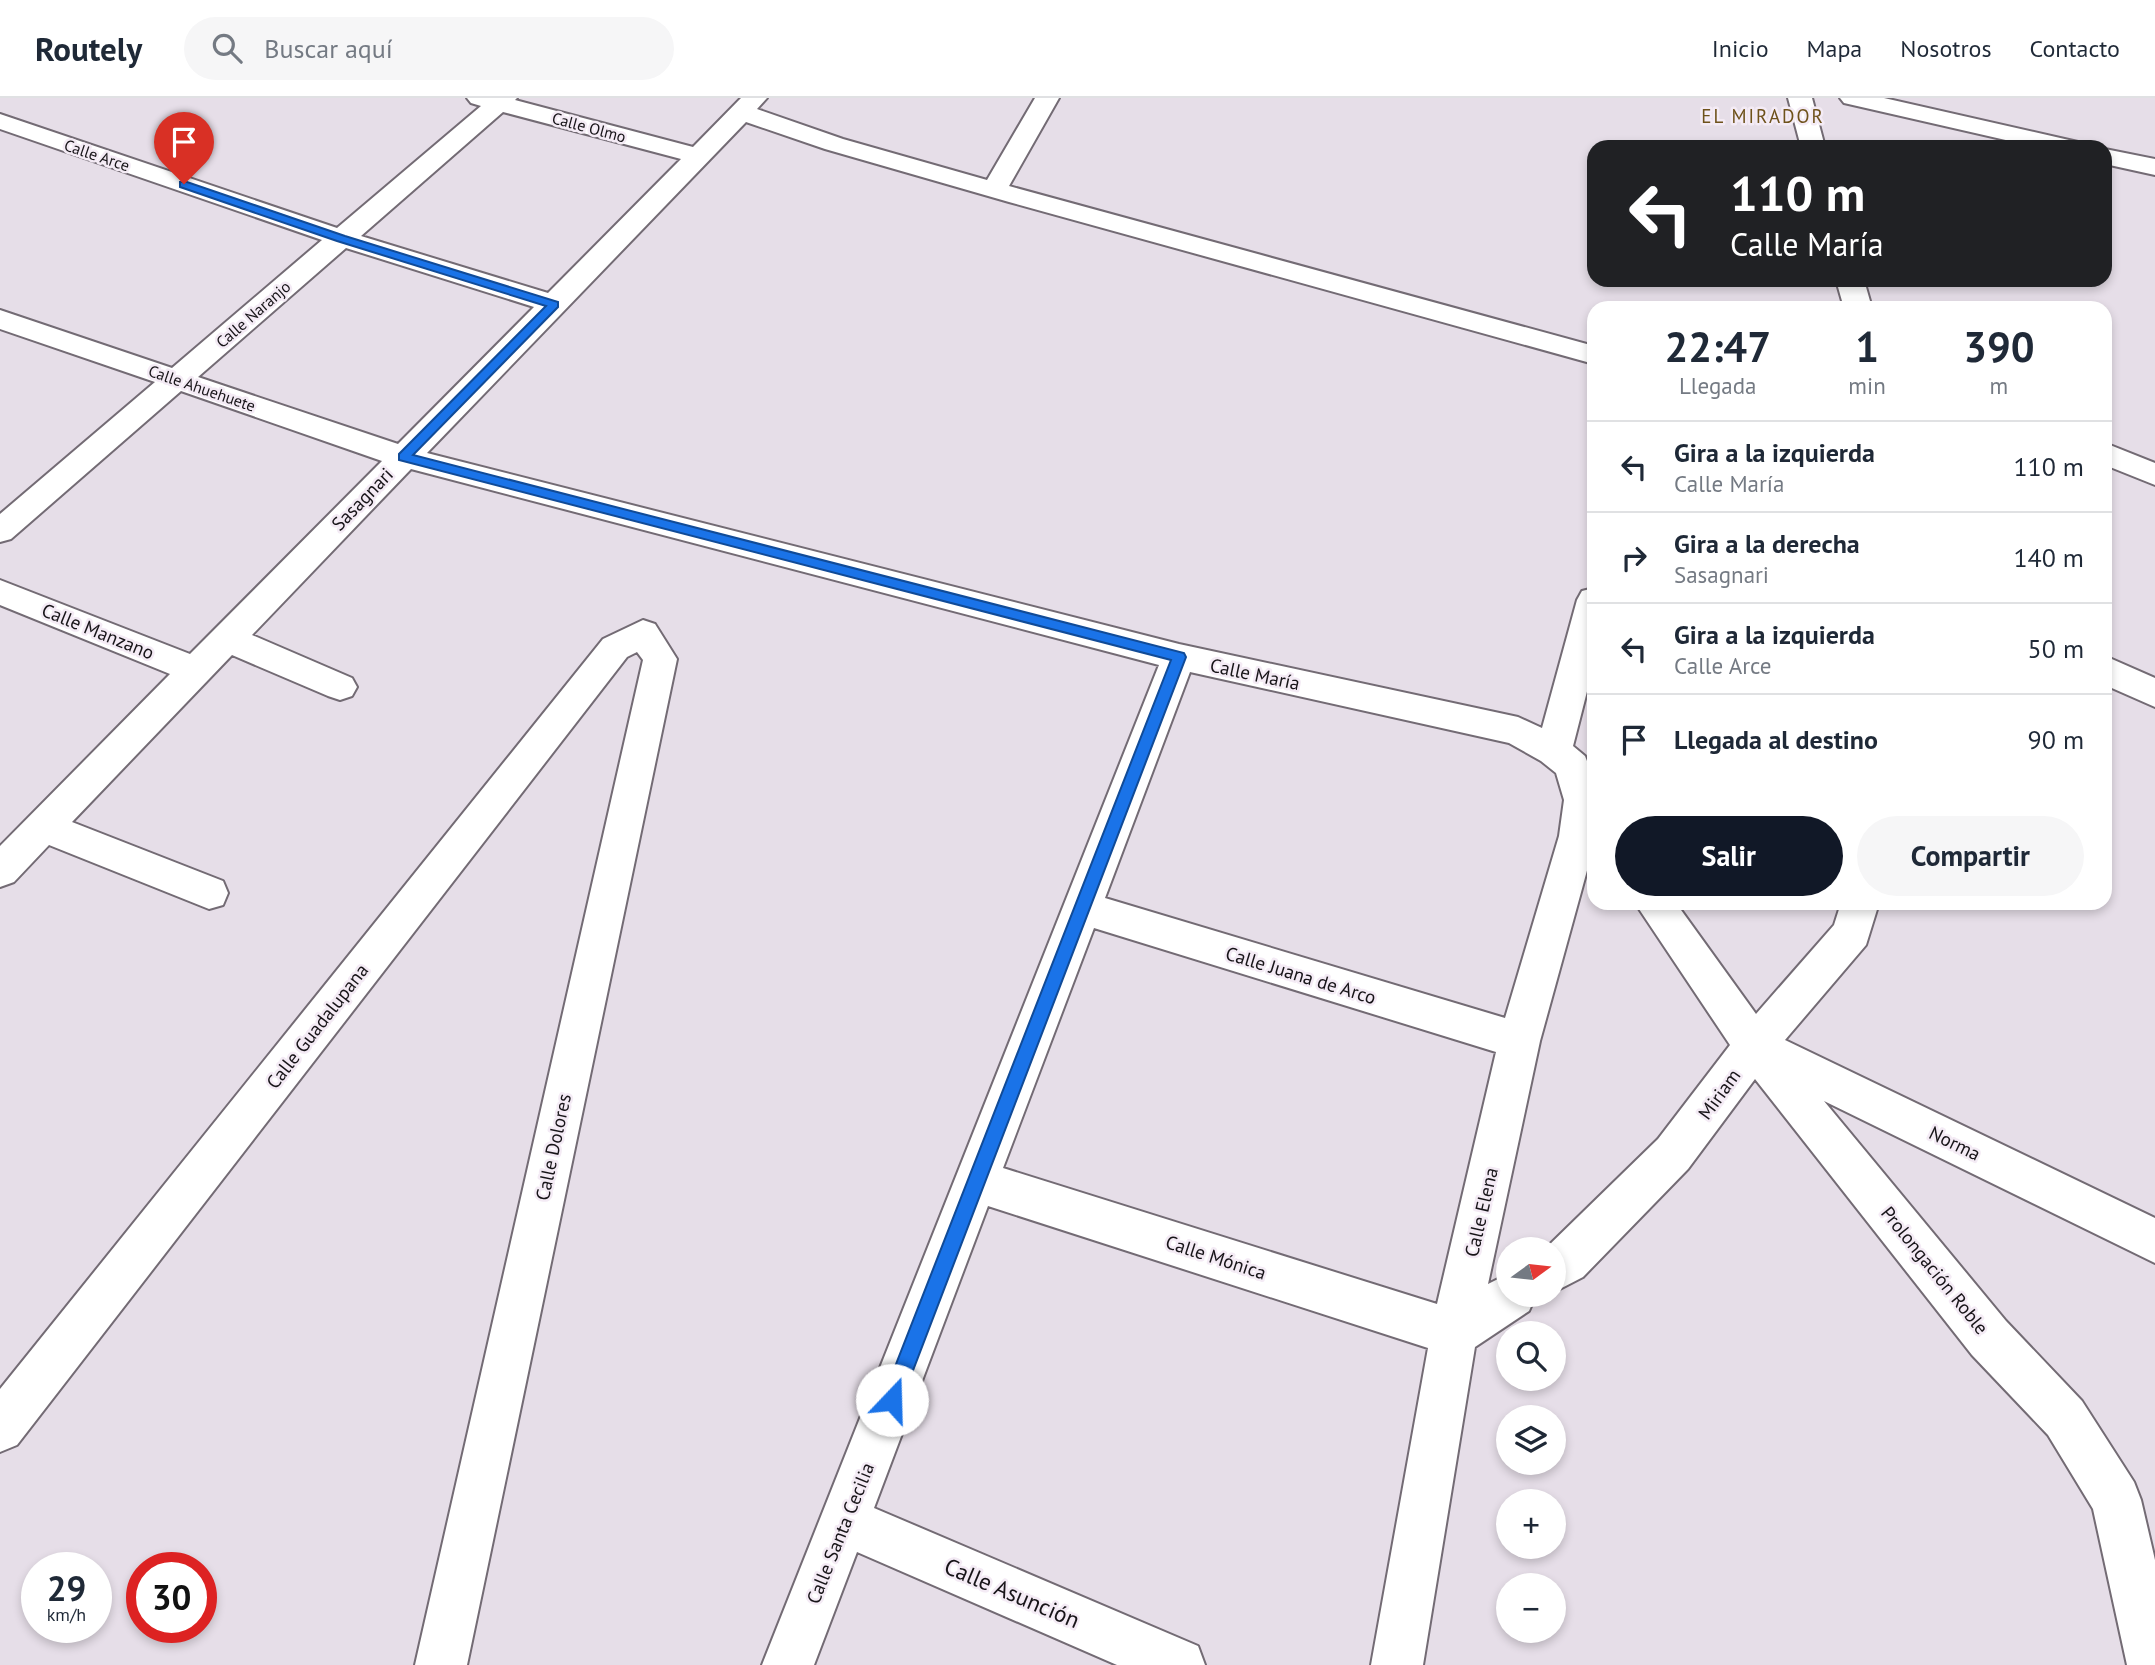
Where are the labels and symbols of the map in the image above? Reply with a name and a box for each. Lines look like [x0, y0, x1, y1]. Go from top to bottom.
district label: EL MIRADOR [1701, 104, 1825, 128]
street label: Calle Olmo [550, 108, 628, 146]
pin [154, 112, 214, 184]
street label: Calle Arce [62, 135, 132, 175]
street label: Calle Naranjo [212, 276, 294, 352]
street label: Calle Ahuehuete [146, 360, 258, 416]
street label: Sasagnari [326, 462, 398, 536]
street label: Calle Manzano [38, 598, 158, 664]
street label: Calle María [1208, 653, 1302, 695]
street label: Calle Juana de Arco [1223, 941, 1379, 1009]
street label: Calle Guadalupana [261, 959, 373, 1093]
street label: Miriam [1693, 1064, 1745, 1124]
street label: Calle Dolores [530, 1092, 576, 1202]
street label: Norma [1925, 1120, 1985, 1166]
street label: Calle Elena [1459, 1165, 1503, 1259]
street label: Prolongación Roble [1876, 1201, 1994, 1339]
street label: Calle Mónica [1163, 1229, 1269, 1285]
north arrow [1496, 1237, 1566, 1307]
position arrow [855, 1363, 929, 1437]
street label: Calle Santa Cecilia [801, 1459, 879, 1607]
street label: Calle Asunción [940, 1551, 1084, 1634]
speed limit sign: 30 [126, 1552, 217, 1643]

